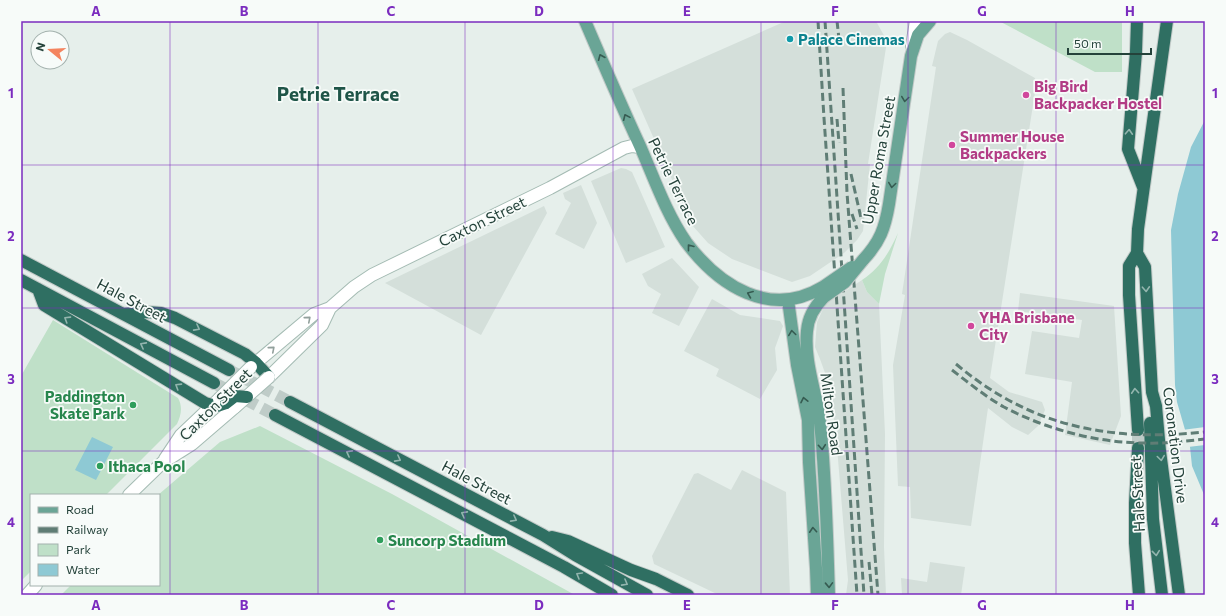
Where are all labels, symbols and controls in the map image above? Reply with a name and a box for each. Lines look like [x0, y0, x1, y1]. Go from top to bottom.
text: A [91, 3, 101, 19]
text: B [240, 3, 249, 19]
text: C [387, 3, 396, 19]
text: D [534, 3, 544, 19]
text: E [683, 3, 691, 19]
text: F [831, 3, 839, 19]
text: G [977, 3, 987, 19]
text: H [1125, 3, 1135, 19]
north arrow [30, 30, 70, 70]
place label: Palace Cinemas [798, 30, 905, 48]
scale bar [1068, 30, 1151, 56]
marker: Palace Cinemas [785, 34, 795, 44]
text: 50 m [1074, 36, 1102, 50]
text: N [33, 41, 47, 53]
one-way arrow [597, 54, 605, 61]
place label: Big Bird Backpacker Hostel [1034, 77, 1162, 112]
district label: Petrie Terrace [277, 82, 399, 105]
text: 1 [8, 85, 14, 101]
text: 1 [1212, 85, 1218, 101]
marker: Big Bird Backpacker Hostel [1021, 90, 1031, 100]
street label: Upper Roma Street [858, 94, 898, 226]
one-way arrow [901, 96, 910, 102]
one-way arrow [623, 113, 631, 121]
place label: Summer House Backpackers [960, 127, 1064, 162]
one-way arrow [1125, 129, 1134, 135]
street label: Petrie Terrace [645, 134, 703, 228]
marker: Summer House Backpackers [947, 140, 957, 150]
one-way arrow [888, 182, 897, 188]
street label: Caxton Street [435, 192, 529, 250]
text: 2 [7, 228, 15, 244]
text: 2 [1211, 228, 1219, 244]
one-way arrow [688, 244, 695, 251]
street label: Hale Street [94, 274, 170, 326]
one-way arrow [1142, 286, 1151, 292]
one-way arrow [747, 291, 754, 299]
place label: YHA Brisbane City [979, 308, 1075, 343]
one-way arrow [64, 316, 71, 324]
one-way arrow [303, 316, 311, 323]
marker: YHA Brisbane City [966, 321, 976, 331]
one-way arrow [192, 324, 200, 331]
one-way arrow [788, 329, 797, 336]
one-way arrow [139, 342, 147, 349]
one-way arrow [268, 347, 275, 354]
street label: Caxton Street [175, 364, 255, 444]
text: 3 [7, 371, 15, 387]
street label: Milton Road [817, 371, 847, 457]
text: 3 [1211, 371, 1219, 387]
one-way arrow [176, 384, 183, 391]
street label: Coronation Drive [1160, 386, 1192, 504]
place label: Paddington Skate Park [45, 387, 125, 422]
one-way arrow [1131, 388, 1140, 394]
one-way arrow [800, 397, 809, 403]
marker: Paddington Skate Park [128, 400, 138, 410]
one-way arrow [817, 444, 826, 450]
one-way arrow [346, 451, 353, 458]
one-way arrow [394, 454, 402, 461]
one-way arrow [1156, 455, 1165, 461]
street label: Hale Street [439, 456, 515, 508]
street label: Hale Street [1126, 456, 1148, 532]
place label: Ithaca Pool [108, 457, 185, 475]
marker: Ithaca Pool [95, 461, 105, 471]
legend [30, 494, 160, 586]
text: Road [66, 502, 94, 516]
one-way arrow [461, 511, 468, 519]
text: 4 [7, 514, 15, 530]
text: 4 [1211, 514, 1219, 530]
one-way arrow [509, 515, 517, 522]
text: Railway [66, 522, 108, 536]
one-way arrow [809, 527, 818, 533]
place label: Suncorp Stadium [388, 531, 506, 549]
marker: Suncorp Stadium [375, 535, 385, 545]
text: Park [66, 542, 92, 556]
one-way arrow [1151, 550, 1160, 556]
text: Water [66, 562, 100, 576]
one-way arrow [575, 573, 583, 580]
one-way arrow [621, 578, 628, 586]
one-way arrow [824, 582, 833, 588]
text: A [91, 597, 101, 613]
text: B [240, 597, 249, 613]
text: C [387, 597, 396, 613]
text: D [534, 597, 544, 613]
text: E [683, 597, 691, 613]
text: F [831, 597, 839, 613]
text: G [977, 597, 987, 613]
text: H [1125, 597, 1135, 613]

